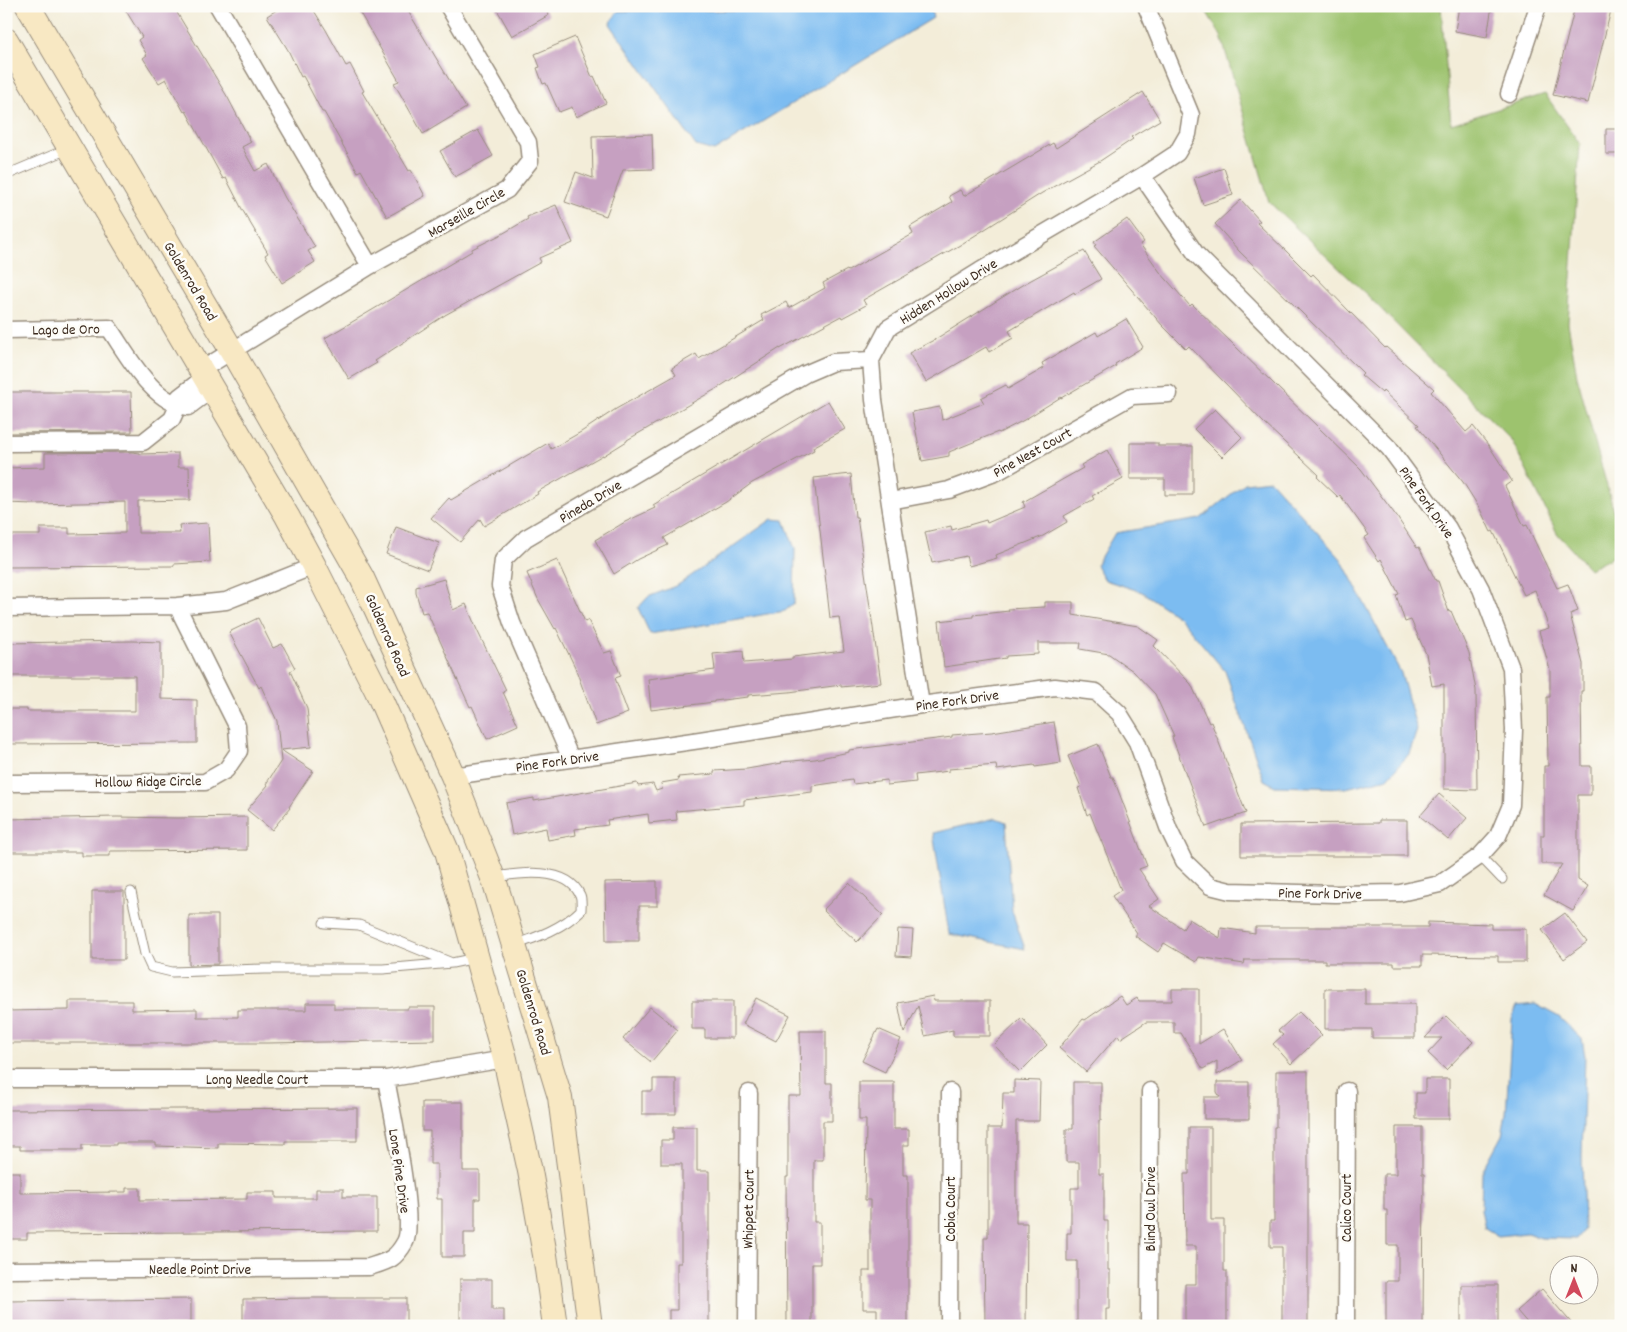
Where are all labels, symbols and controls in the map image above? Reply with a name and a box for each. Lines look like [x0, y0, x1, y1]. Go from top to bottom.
street label: Marseille Circle [424, 182, 510, 245]
street label: Goldenrod Road [157, 238, 222, 326]
street label: Hidden Hollow Drive [896, 254, 1003, 332]
street label: Lago de Oro [32, 319, 100, 343]
street label: Pine Nest Court [989, 423, 1077, 485]
street label: Pine Fork Drive [1392, 462, 1459, 544]
street label: Pineda Drive [556, 475, 627, 530]
street label: Goldenrod Road [358, 591, 414, 681]
street label: Pine Fork Drive [914, 685, 1001, 719]
street label: Pine Fork Drive [514, 746, 601, 780]
street label: Hollow Ridge Circle [94, 771, 202, 795]
street label: Pine Fork Drive [1278, 883, 1363, 907]
street label: Goldenrod Road [509, 967, 556, 1058]
street label: Long Needle Court [206, 1070, 309, 1092]
street label: Lone Pine Drive [381, 1128, 415, 1215]
street label: Blind Owl Drive [1141, 1166, 1163, 1252]
street label: Whippet Court [738, 1169, 762, 1249]
street label: Calico Court [1337, 1173, 1359, 1242]
street label: Cobia Court [941, 1176, 963, 1242]
north arrow [1550, 1254, 1600, 1304]
text: N [1571, 1259, 1578, 1279]
street label: Needle Point Drive [149, 1260, 252, 1282]

